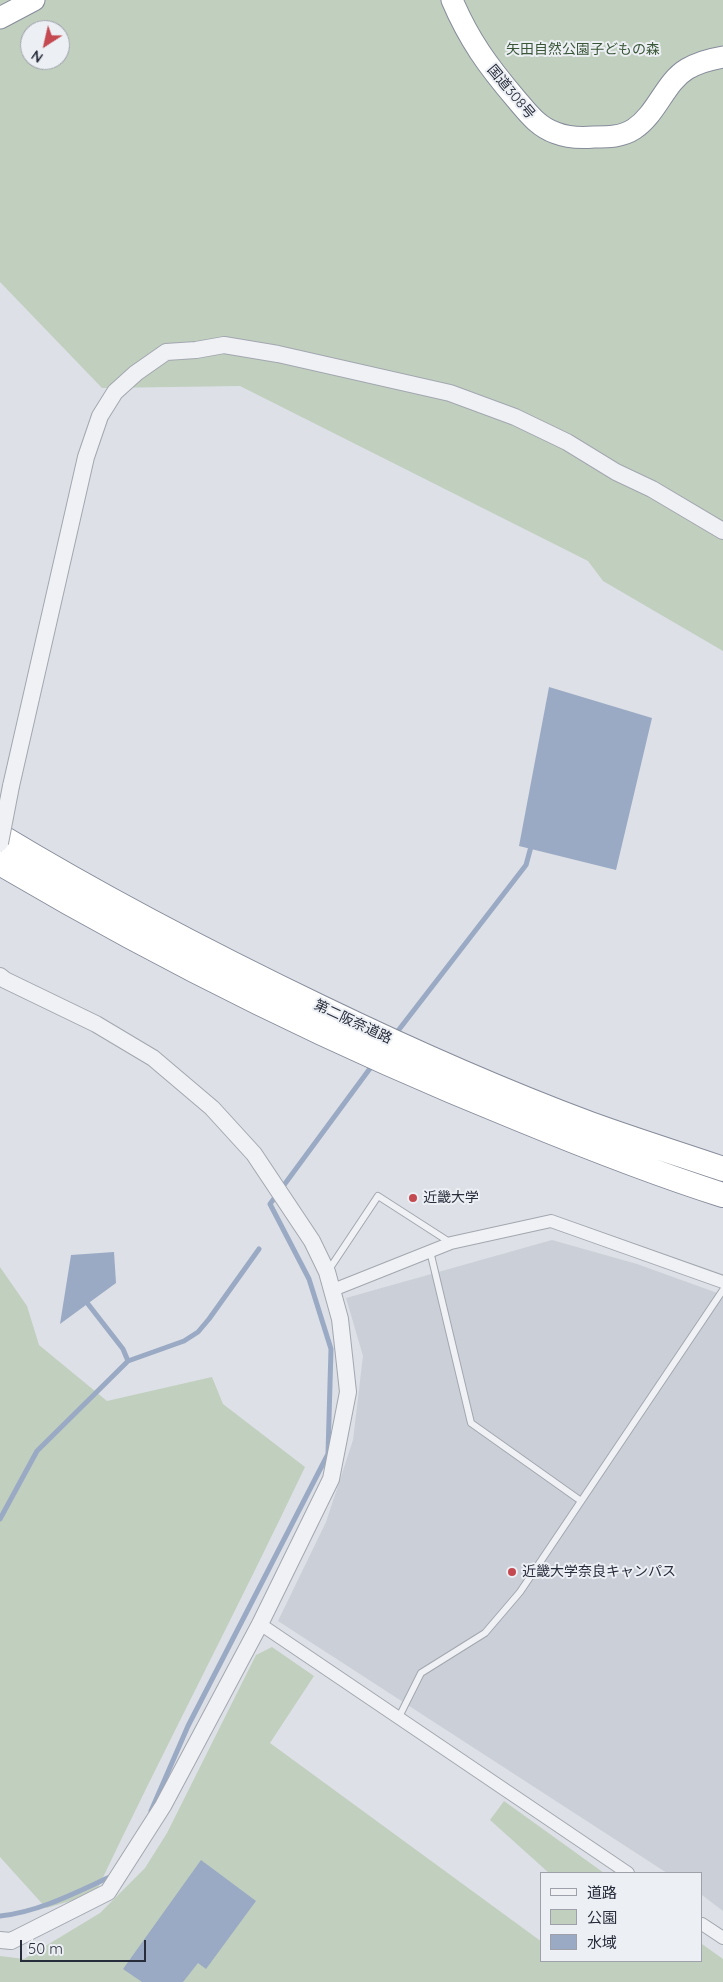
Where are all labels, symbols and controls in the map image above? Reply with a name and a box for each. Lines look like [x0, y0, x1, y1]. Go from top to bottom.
north arrow [20, 20, 70, 70]
park label: 矢田自然公園子どもの森 [506, 42, 660, 58]
text: N [28, 46, 46, 67]
street label: 国道308号 [484, 62, 538, 122]
street label: 第二阪奈道路 [311, 997, 395, 1047]
place label: 近畿大学 [423, 1190, 479, 1206]
marker: 近畿大学 [407, 1192, 419, 1204]
place label: 近畿大学奈良キャンパス [522, 1564, 676, 1580]
marker: 近畿大学奈良キャンパス [506, 1566, 518, 1578]
legend [540, 1872, 703, 1962]
text: 道路 [587, 1883, 617, 1902]
text: 公園 [587, 1908, 617, 1927]
scale bar [22, 1930, 149, 1962]
text: 水域 [587, 1933, 617, 1952]
text: 50 m [28, 1939, 63, 1958]

